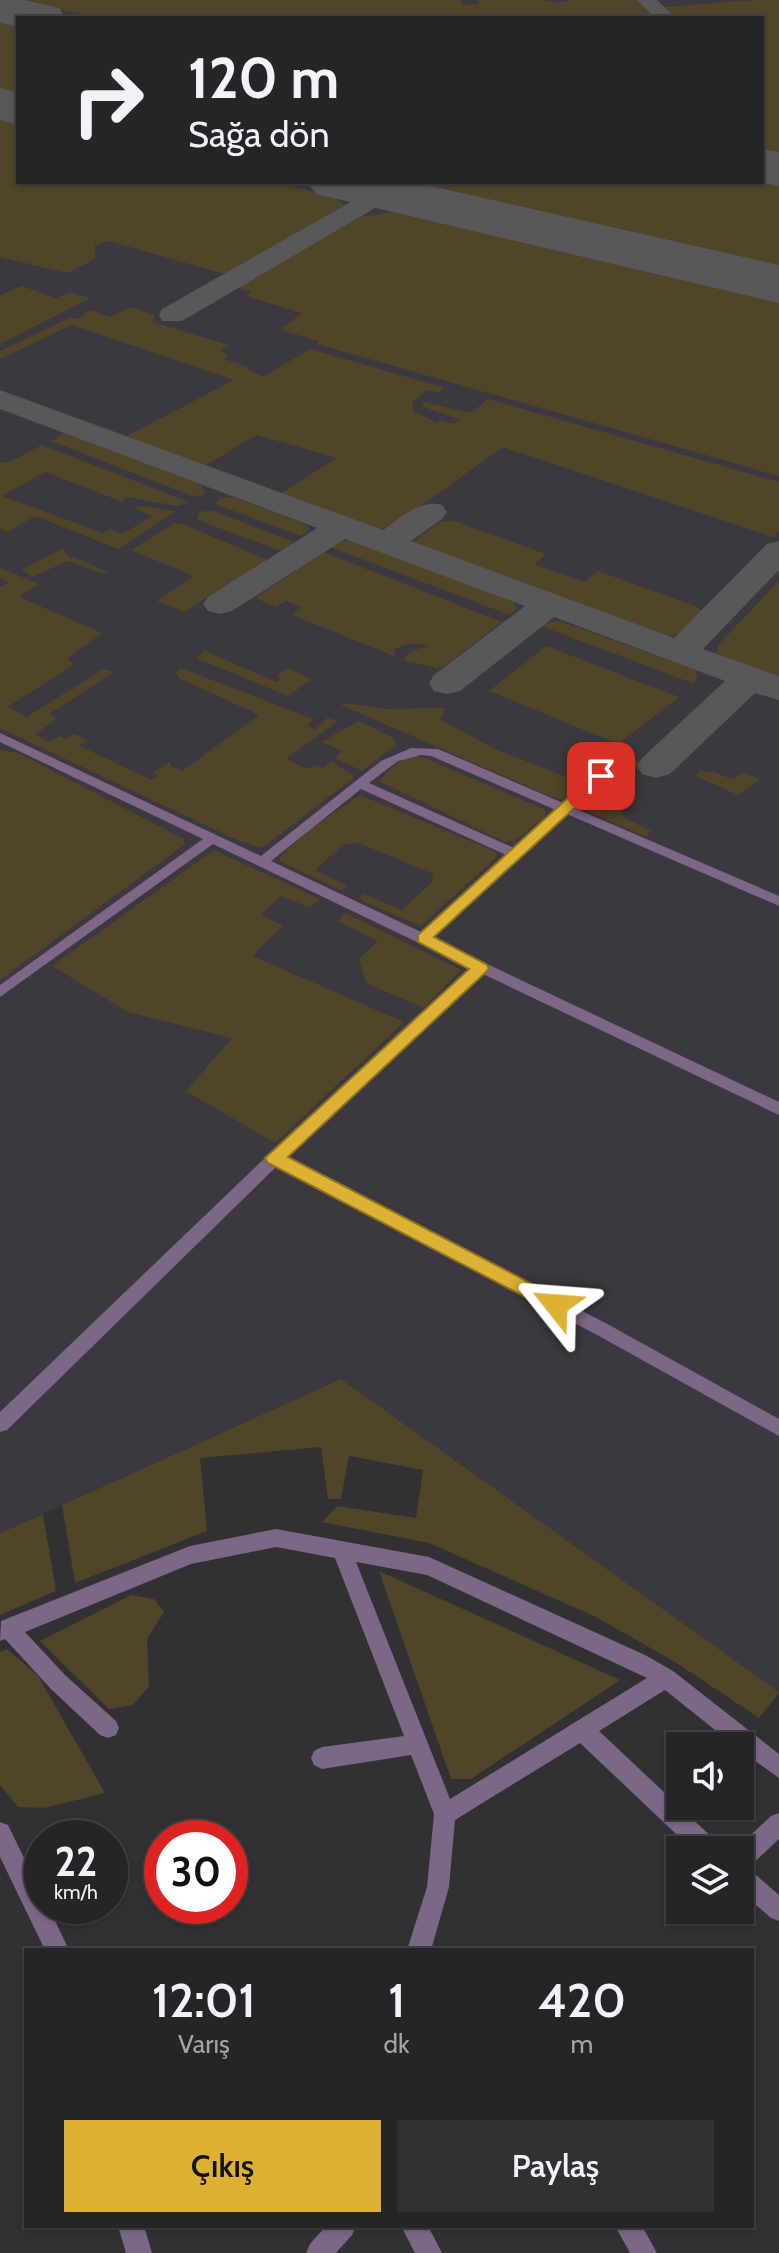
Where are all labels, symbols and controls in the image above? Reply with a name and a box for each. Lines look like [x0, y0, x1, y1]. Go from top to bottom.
text: 120 m [188, 44, 339, 112]
icon: right [56, 48, 160, 152]
text: Sağa dön [188, 112, 330, 156]
pin [567, 742, 635, 810]
icon: arrive [579, 754, 623, 798]
position arrow [514, 1263, 598, 1347]
map controls [666, 1732, 754, 1924]
button: sound [666, 1732, 754, 1820]
speed limit sign: 30 [144, 1820, 248, 1924]
button: layers [666, 1836, 754, 1924]
text: 22 [55, 1837, 97, 1886]
text: km/h [54, 1880, 98, 1904]
text: 12:01 [152, 1971, 256, 2029]
text: 1 [388, 1971, 405, 2029]
text: 420 [538, 1971, 626, 2029]
text: Varış [178, 2028, 230, 2060]
text: dk [384, 2028, 410, 2060]
text: m [570, 2028, 593, 2060]
button: Çıkış [64, 2120, 381, 2212]
button: Paylaş [397, 2120, 714, 2212]

